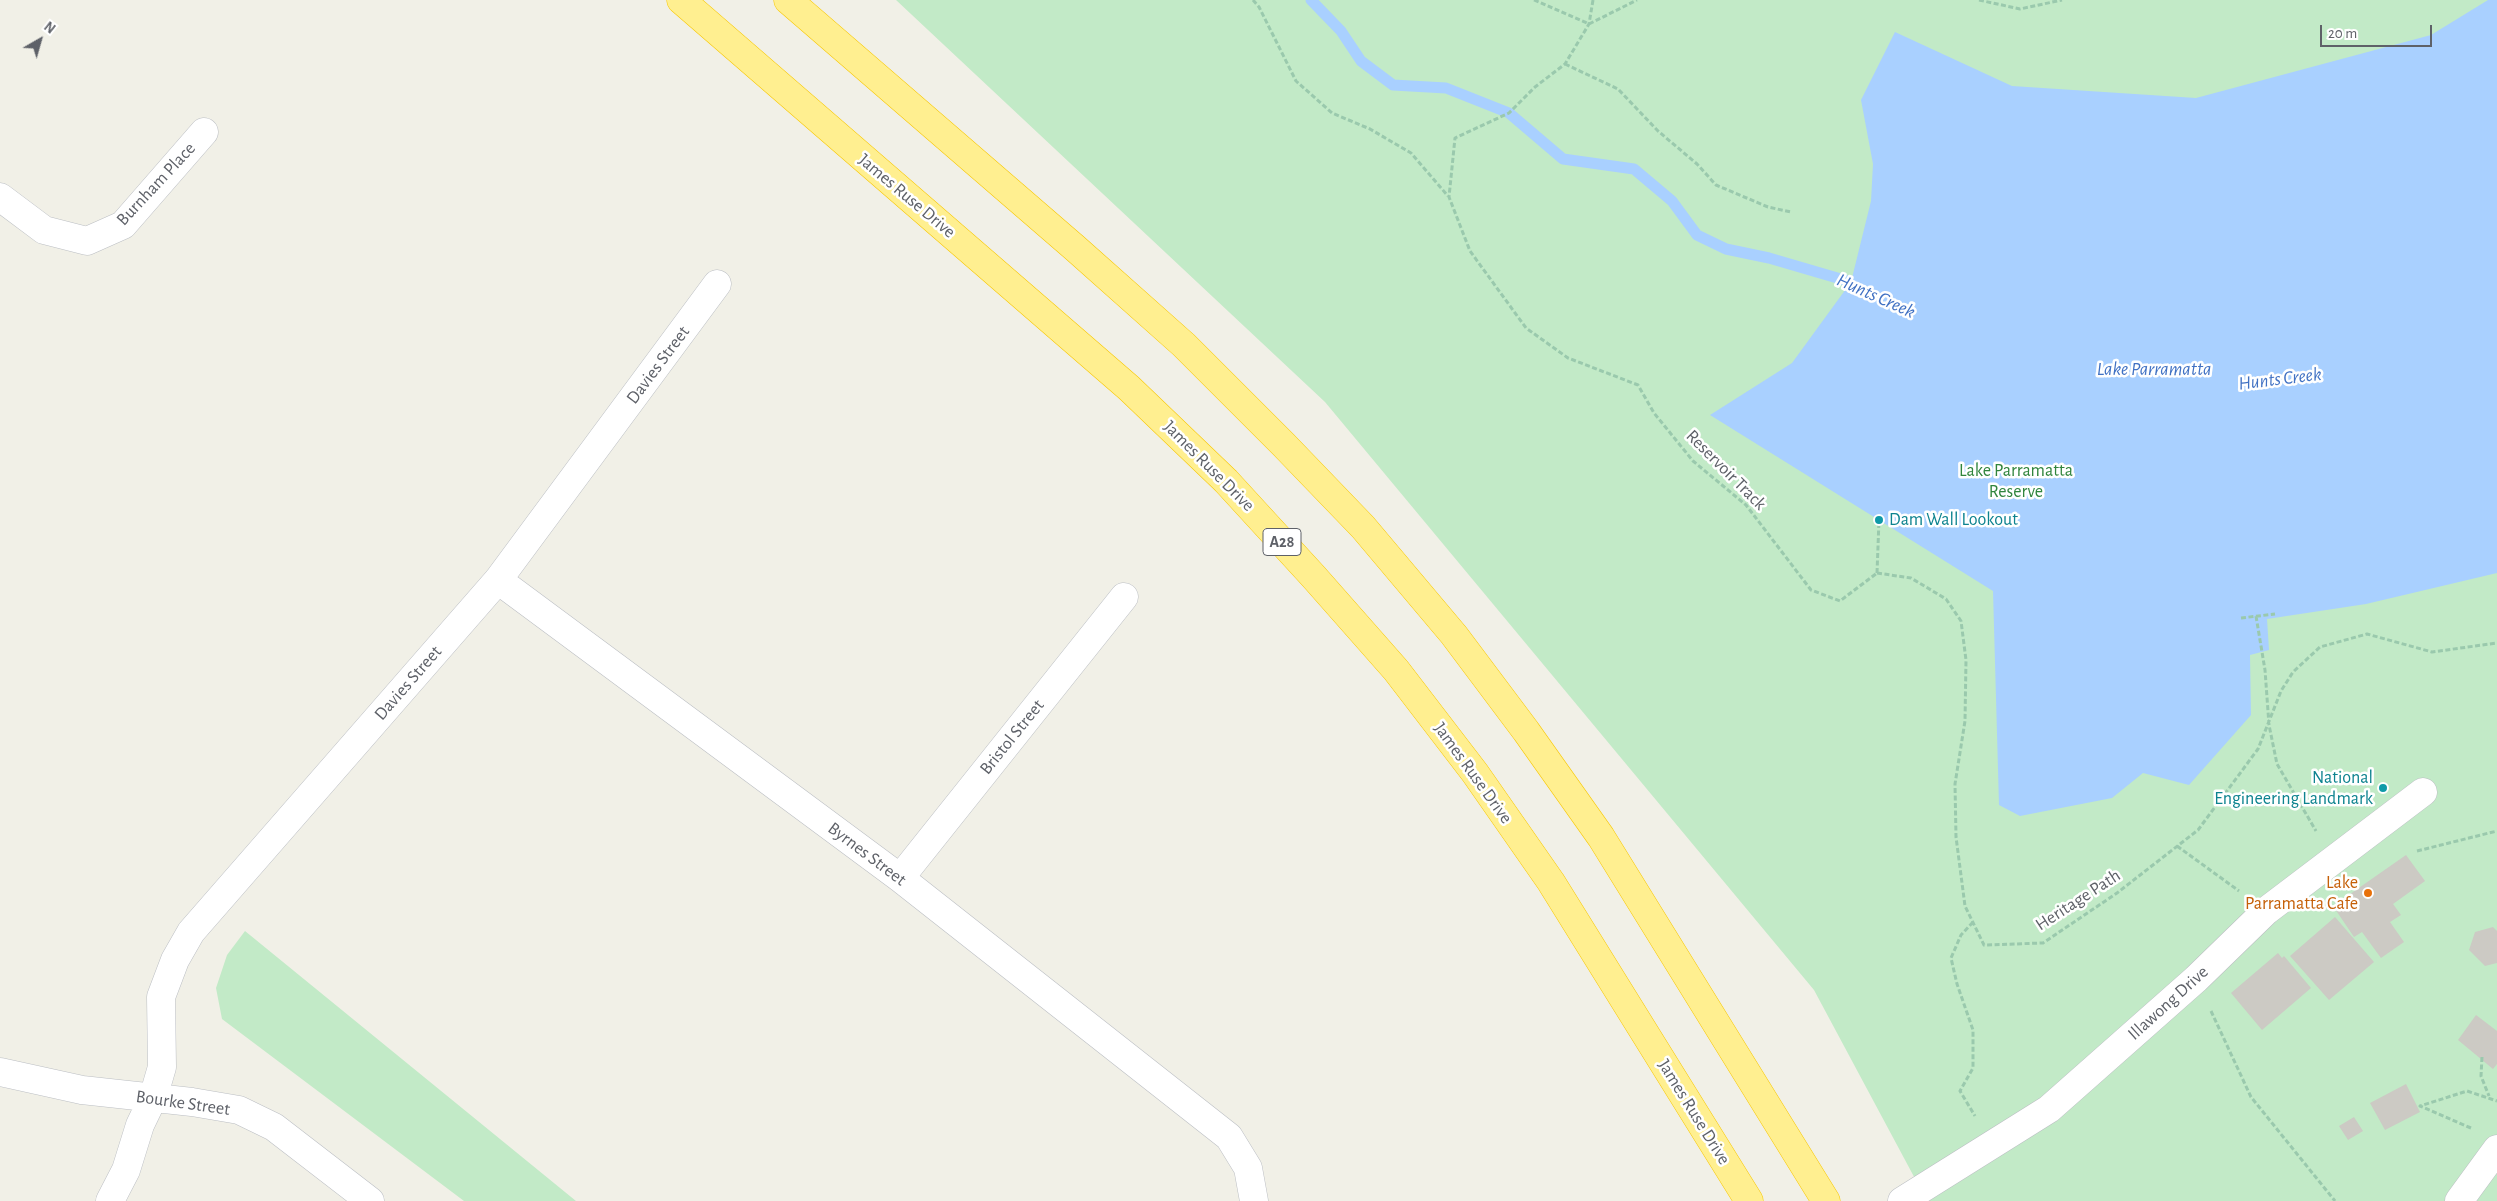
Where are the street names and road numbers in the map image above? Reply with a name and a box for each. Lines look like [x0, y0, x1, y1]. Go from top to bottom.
street label: Burnham Place [112, 138, 200, 230]
street label: James Ruse Drive [854, 149, 960, 243]
street label: Davies Street [622, 322, 694, 408]
street label: James Ruse Drive [1159, 416, 1259, 516]
street label: Reservoir Track [1681, 425, 1771, 515]
road number: A28 [1263, 528, 1301, 556]
street label: Davies Street [370, 641, 446, 725]
street label: Bristol Street [975, 695, 1049, 779]
street label: James Ruse Drive [1429, 718, 1517, 828]
street label: Byrnes Street [823, 817, 911, 891]
street label: Heritage Path [2032, 865, 2124, 935]
street label: Illawong Drive [2123, 961, 2213, 1045]
street label: James Ruse Drive [1653, 1055, 1735, 1169]
street label: Bourke Street [135, 1086, 231, 1120]

